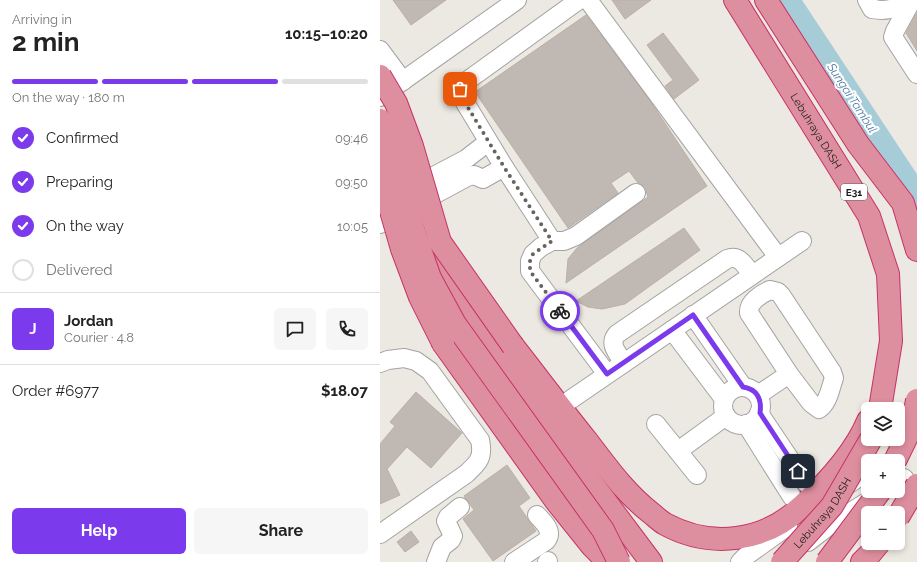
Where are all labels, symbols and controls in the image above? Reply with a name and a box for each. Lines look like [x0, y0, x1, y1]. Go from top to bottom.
text: Arriving in [12, 12, 72, 27]
text: 10:15–10:20 [285, 25, 368, 43]
text: 2 min [12, 27, 79, 57]
water label: Sungai Tambul [824, 60, 880, 136]
pin [443, 72, 477, 106]
icon: bag [449, 78, 471, 100]
text: On the way · 180 m [12, 90, 125, 105]
street label: Lebuhraya DASH [788, 91, 845, 171]
icon: check [12, 127, 34, 149]
text: Confirmed [46, 129, 119, 147]
text: 09:46 [335, 131, 368, 146]
icon: check [12, 171, 34, 193]
text: Preparing [46, 173, 113, 191]
text: 09:50 [335, 175, 368, 190]
road number: E31 [841, 184, 867, 200]
icon: check [12, 215, 34, 237]
text: On the way [46, 217, 124, 235]
text: 10:05 [337, 219, 368, 234]
text: Delivered [46, 261, 113, 279]
courier [540, 291, 580, 331]
icon: bike [549, 300, 571, 322]
button: chat [274, 308, 316, 350]
button: phone [326, 308, 368, 350]
text: Jordan [64, 312, 113, 330]
text: J [29, 320, 37, 338]
text: Courier · 4.8 [64, 330, 134, 345]
text: Order #6977 [12, 382, 99, 400]
text: $18.07 [321, 382, 368, 400]
map controls [861, 402, 905, 550]
button: layers [861, 402, 905, 446]
pin [781, 454, 815, 488]
button: + [861, 454, 905, 498]
icon: home [787, 460, 809, 482]
street label: Lebuhraya DASH [791, 475, 854, 551]
button: − [861, 506, 905, 550]
button: Help [12, 508, 186, 554]
button: Share [194, 508, 368, 554]

